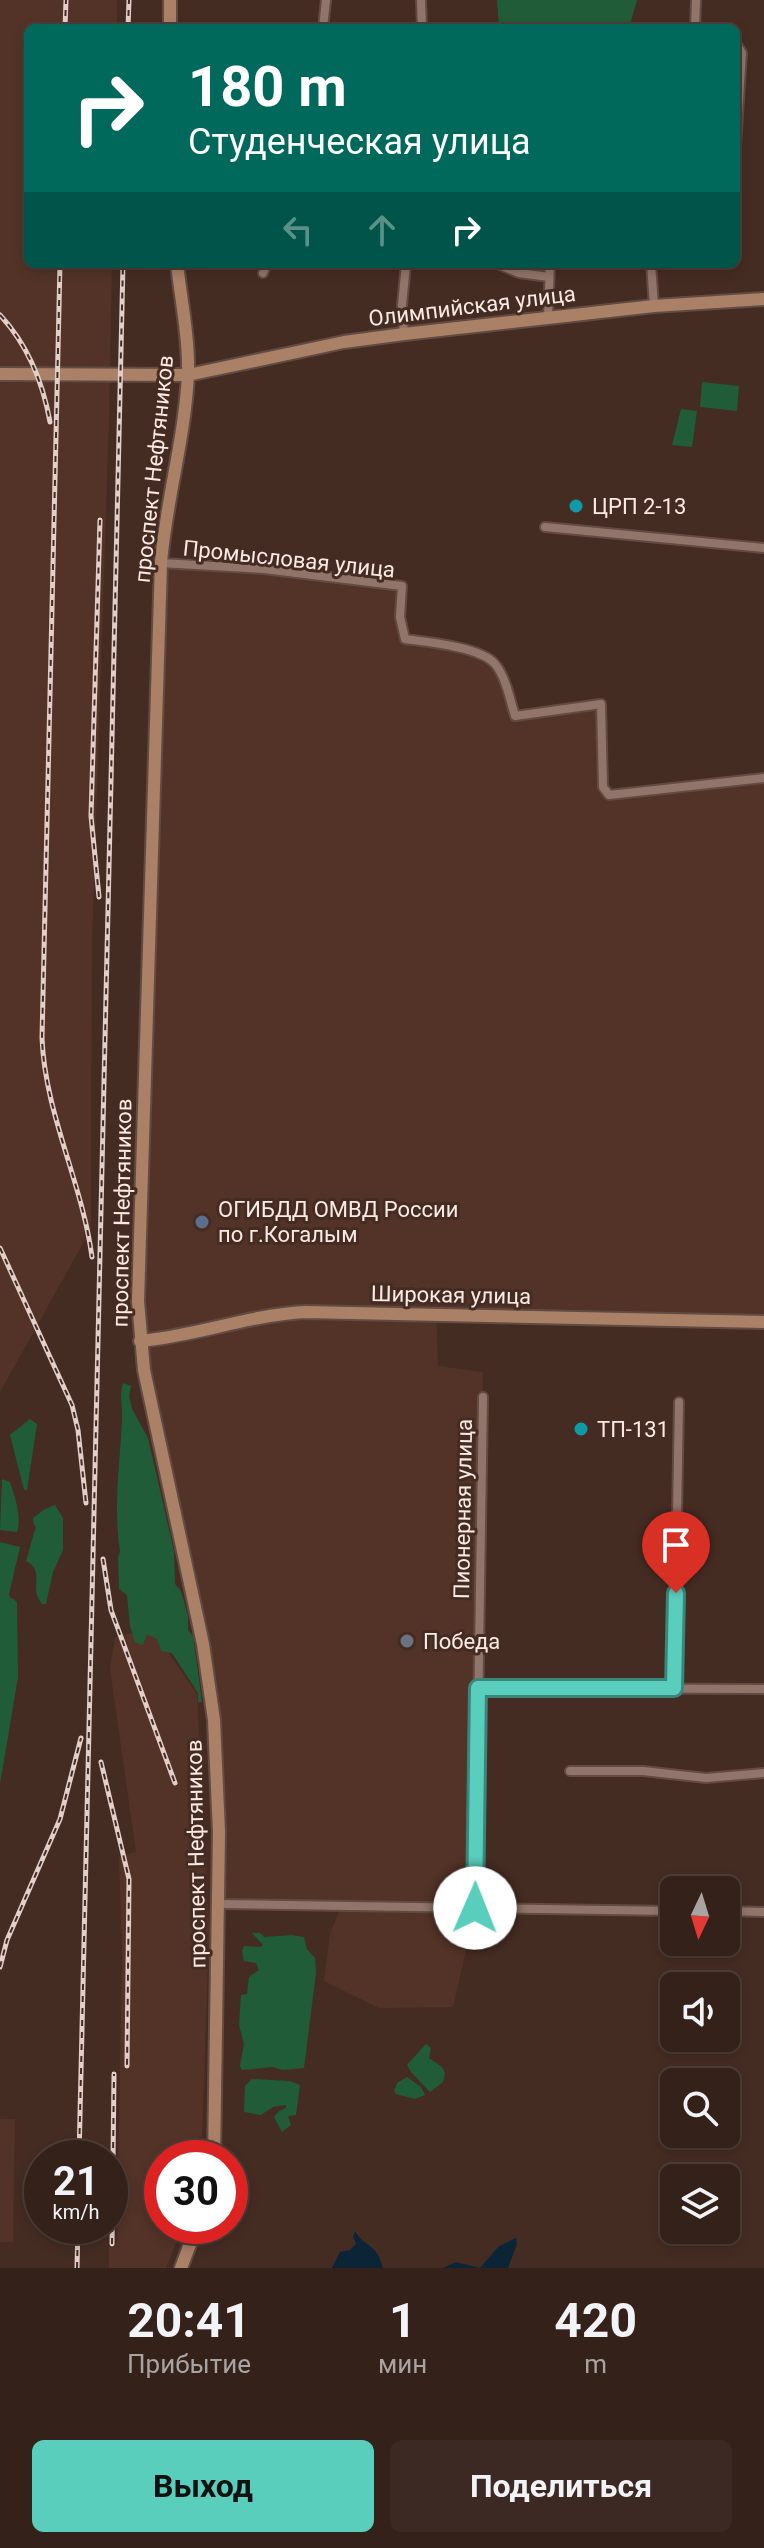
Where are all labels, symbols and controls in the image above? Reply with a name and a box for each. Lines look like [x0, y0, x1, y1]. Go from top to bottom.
text: 180 m [188, 54, 347, 120]
icon: right [56, 56, 160, 160]
text: Студенческая улица [188, 121, 531, 163]
icon: left [276, 208, 320, 252]
icon: ahead [360, 208, 404, 252]
icon: right [444, 208, 488, 252]
street label: Олимпийская улица [367, 281, 577, 331]
street label: проспект Нефтяников [130, 354, 178, 584]
place label: ЦРП 2-13 [592, 494, 686, 519]
marker: ЦРП 2-13 [567, 497, 585, 515]
street label: Промысловая улица [182, 535, 396, 583]
street label: проспект Нефтяников [108, 1098, 136, 1328]
place label: ОГИБДД ОМВД России по г.Когалым [218, 1197, 458, 1247]
marker: ОГИБДД ОМВД России по г.Когалым [193, 1213, 211, 1231]
street label: Широкая улица [371, 1281, 531, 1309]
place label: ТП-131 [597, 1417, 669, 1442]
street label: Пионерная улица [449, 1419, 477, 1599]
marker: ТП-131 [572, 1420, 590, 1438]
pin [642, 1511, 710, 1593]
icon: arrive [654, 1523, 698, 1567]
place label: Победа [423, 1629, 500, 1654]
marker: Победа [398, 1632, 416, 1650]
street label: проспект Нефтяников [182, 1739, 210, 1969]
position arrow [433, 1866, 517, 1950]
north arrow [660, 1876, 740, 1956]
map controls [660, 1876, 740, 2244]
button: sound [660, 1972, 740, 2052]
button: search [660, 2068, 740, 2148]
speed limit sign: 30 [144, 2140, 248, 2244]
text: 21 [53, 2158, 99, 2205]
button: layers [660, 2164, 740, 2244]
text: km/h [53, 2200, 99, 2224]
text: 20:41 [127, 2292, 251, 2349]
text: 1 [389, 2292, 416, 2349]
text: 420 [554, 2292, 637, 2349]
text: Прибытие [127, 2349, 251, 2379]
text: мин [378, 2349, 427, 2379]
text: m [584, 2349, 607, 2379]
button: Выход [32, 2440, 374, 2532]
button: Поделиться [390, 2440, 732, 2532]

